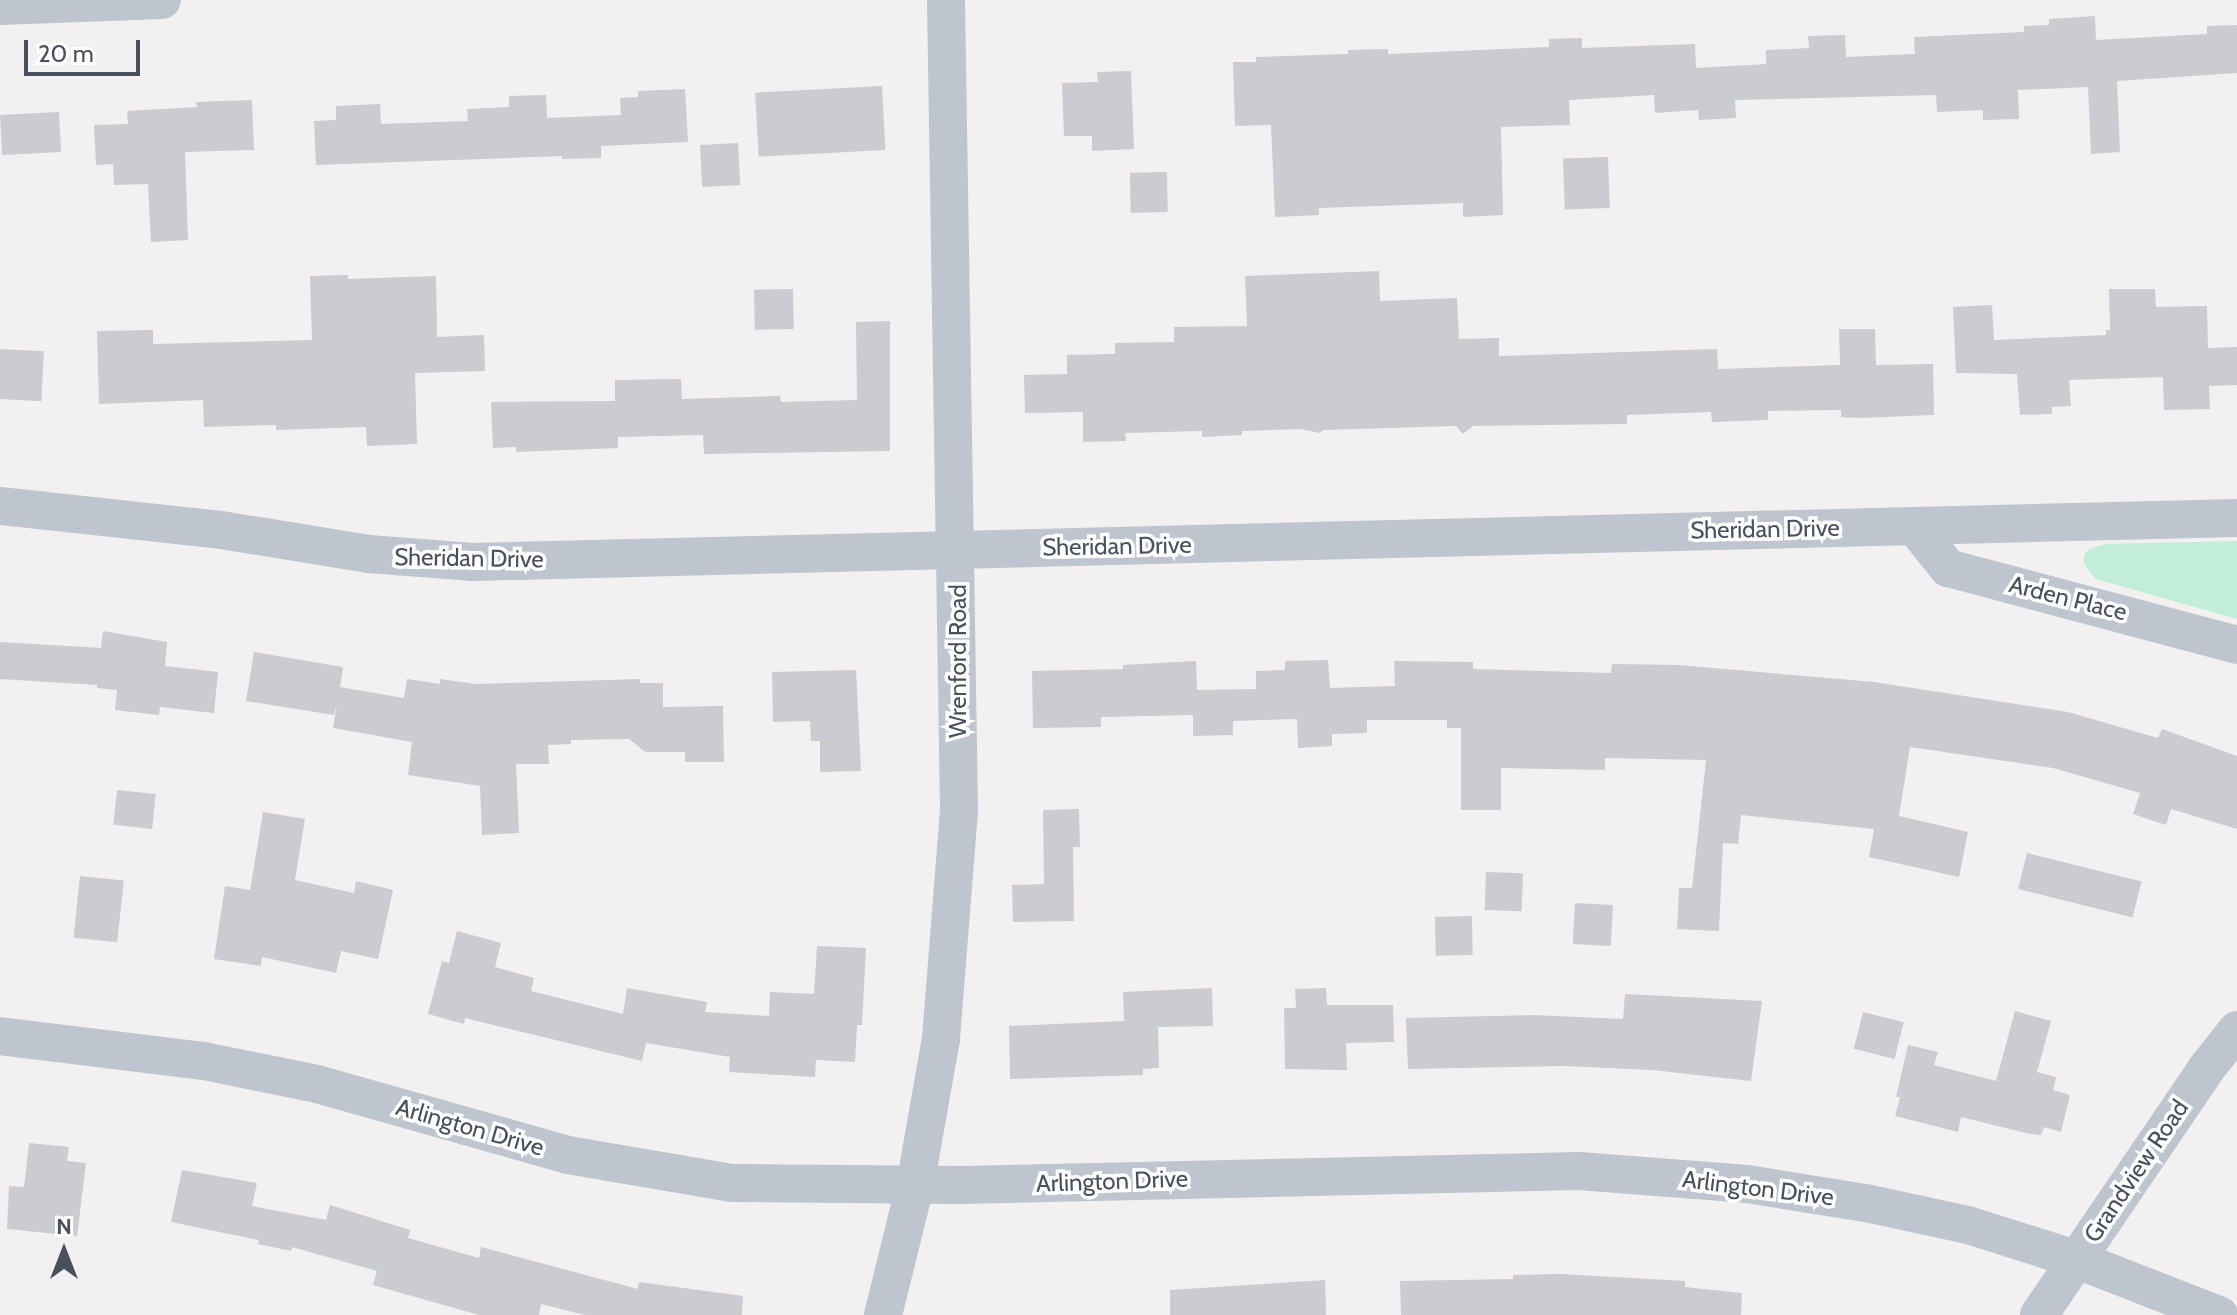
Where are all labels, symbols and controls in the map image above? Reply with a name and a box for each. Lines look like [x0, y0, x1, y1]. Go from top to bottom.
scale bar [28, 24, 144, 74]
text: 20 m [38, 39, 94, 68]
street label: Sheridan Drive [1690, 513, 1840, 545]
street label: Sheridan Drive [1042, 530, 1192, 562]
street label: Sheridan Drive [394, 542, 544, 574]
street label: Arden Place [2006, 569, 2130, 627]
street label: Wrenford Road [944, 584, 972, 738]
street label: Arlington Drive [393, 1092, 547, 1162]
street label: Grandview Road [2078, 1094, 2194, 1248]
street label: Arlington Drive [1035, 1164, 1189, 1198]
street label: Arlington Drive [1681, 1164, 1835, 1212]
north arrow [24, 1211, 104, 1291]
text: N [56, 1213, 72, 1240]

